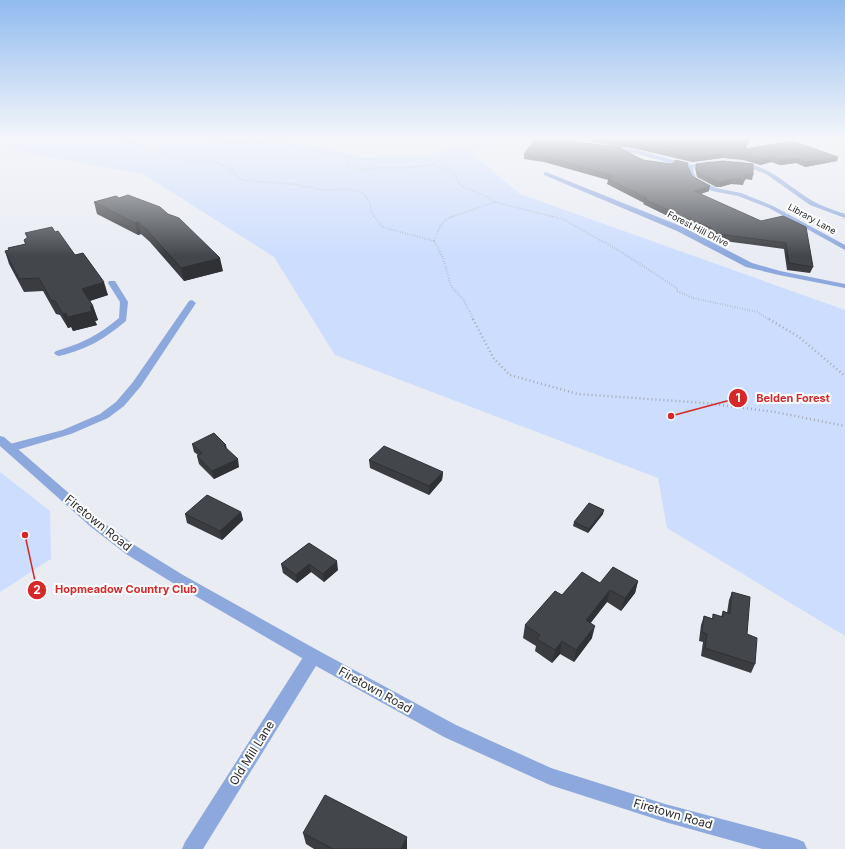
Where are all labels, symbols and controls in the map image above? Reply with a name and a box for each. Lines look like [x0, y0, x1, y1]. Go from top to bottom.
street label: Library Lane [786, 201, 838, 236]
street label: Forest Hill Drive [666, 208, 731, 249]
callout: Belden Forest [728, 387, 838, 410]
text: 1 [735, 390, 741, 405]
text: Belden Forest [756, 391, 830, 405]
street label: Firetown Road [62, 491, 135, 554]
callout: Hopmeadow Country Club [27, 578, 205, 601]
text: 2 [33, 582, 41, 597]
text: Hopmeadow Country Club [55, 582, 197, 596]
street label: Firetown Road [336, 663, 414, 716]
street label: Old Mill Lane [226, 718, 277, 788]
street label: Firetown Road [632, 795, 714, 832]

